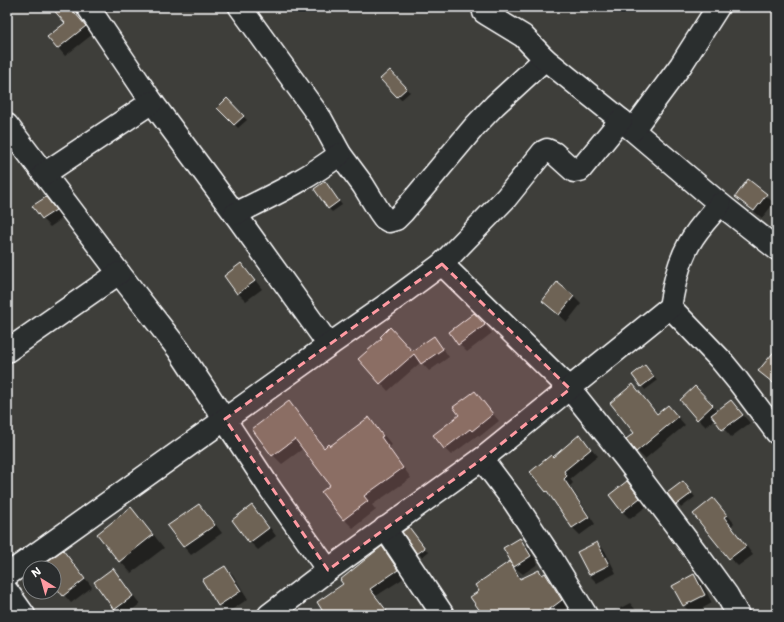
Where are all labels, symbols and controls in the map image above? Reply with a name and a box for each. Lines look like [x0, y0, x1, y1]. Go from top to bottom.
north arrow [22, 560, 62, 600]
text: N [28, 564, 45, 581]

